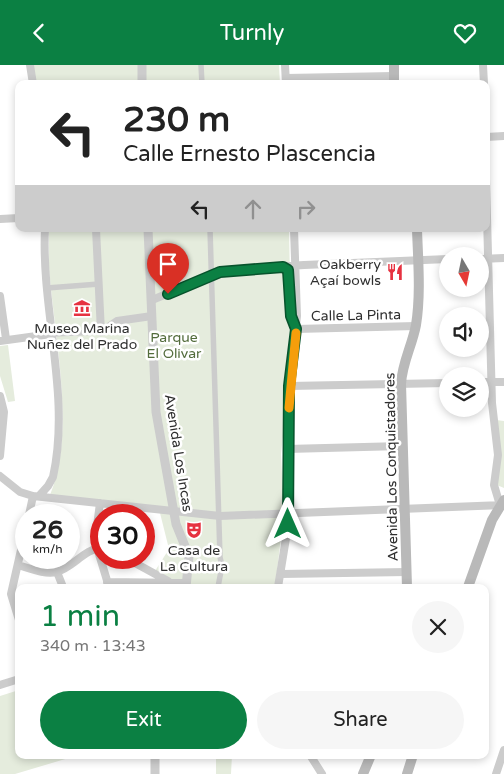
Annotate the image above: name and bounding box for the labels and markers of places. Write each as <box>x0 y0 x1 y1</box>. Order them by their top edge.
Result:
pin <box>147 243 189 294</box>
place label: Oakberry Açaí bowls <box>310 256 381 289</box>
restaurant icon: Oakberry Açaí bowls <box>385 262 405 282</box>
museum icon: Museo Marina Nuñez del Prado <box>72 298 92 318</box>
place label: Museo Marina Nuñez del Prado <box>27 320 137 353</box>
theatre icon: Casa de La Cultura <box>184 520 204 540</box>
place label: Casa de La Cultura <box>160 542 228 575</box>

